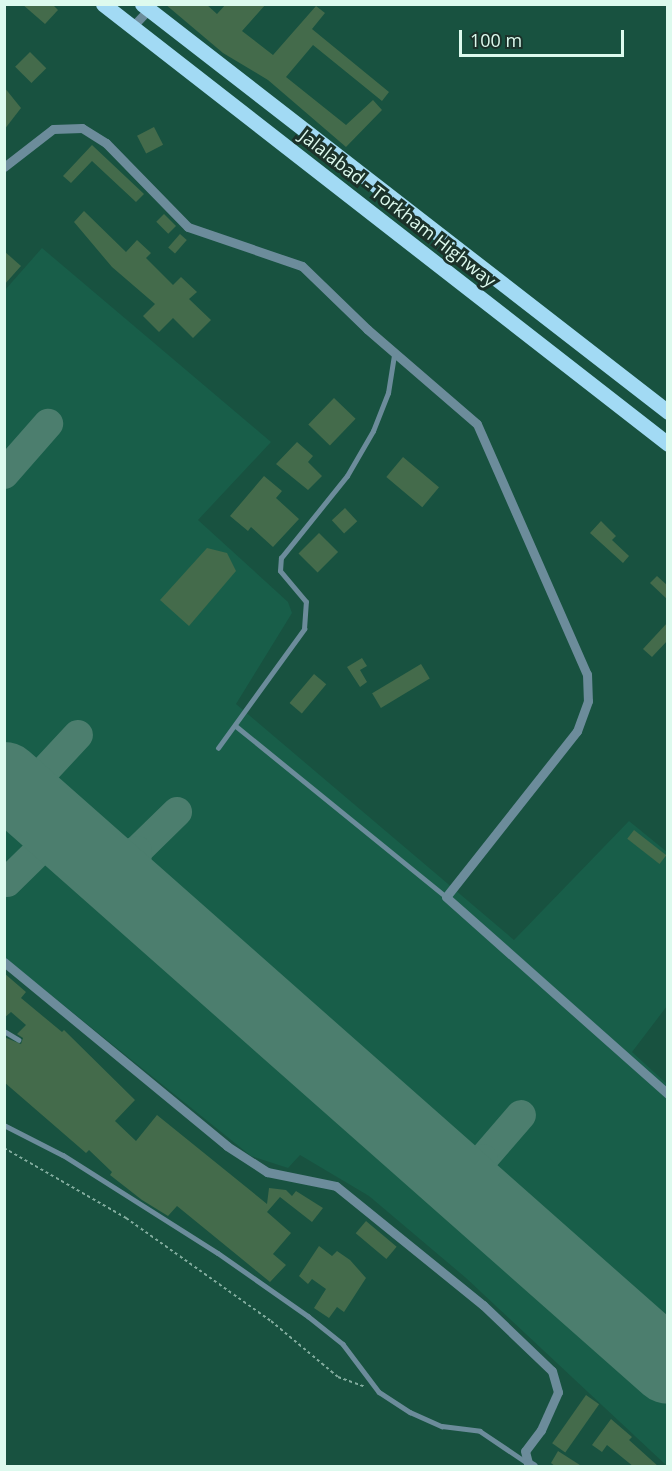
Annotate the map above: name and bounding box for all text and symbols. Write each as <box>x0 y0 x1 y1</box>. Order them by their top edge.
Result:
scale bar <box>462 18 627 56</box>
text: 100 m <box>470 28 522 52</box>
street label: Jalalabad - Torkham Highway <box>296 125 500 291</box>

